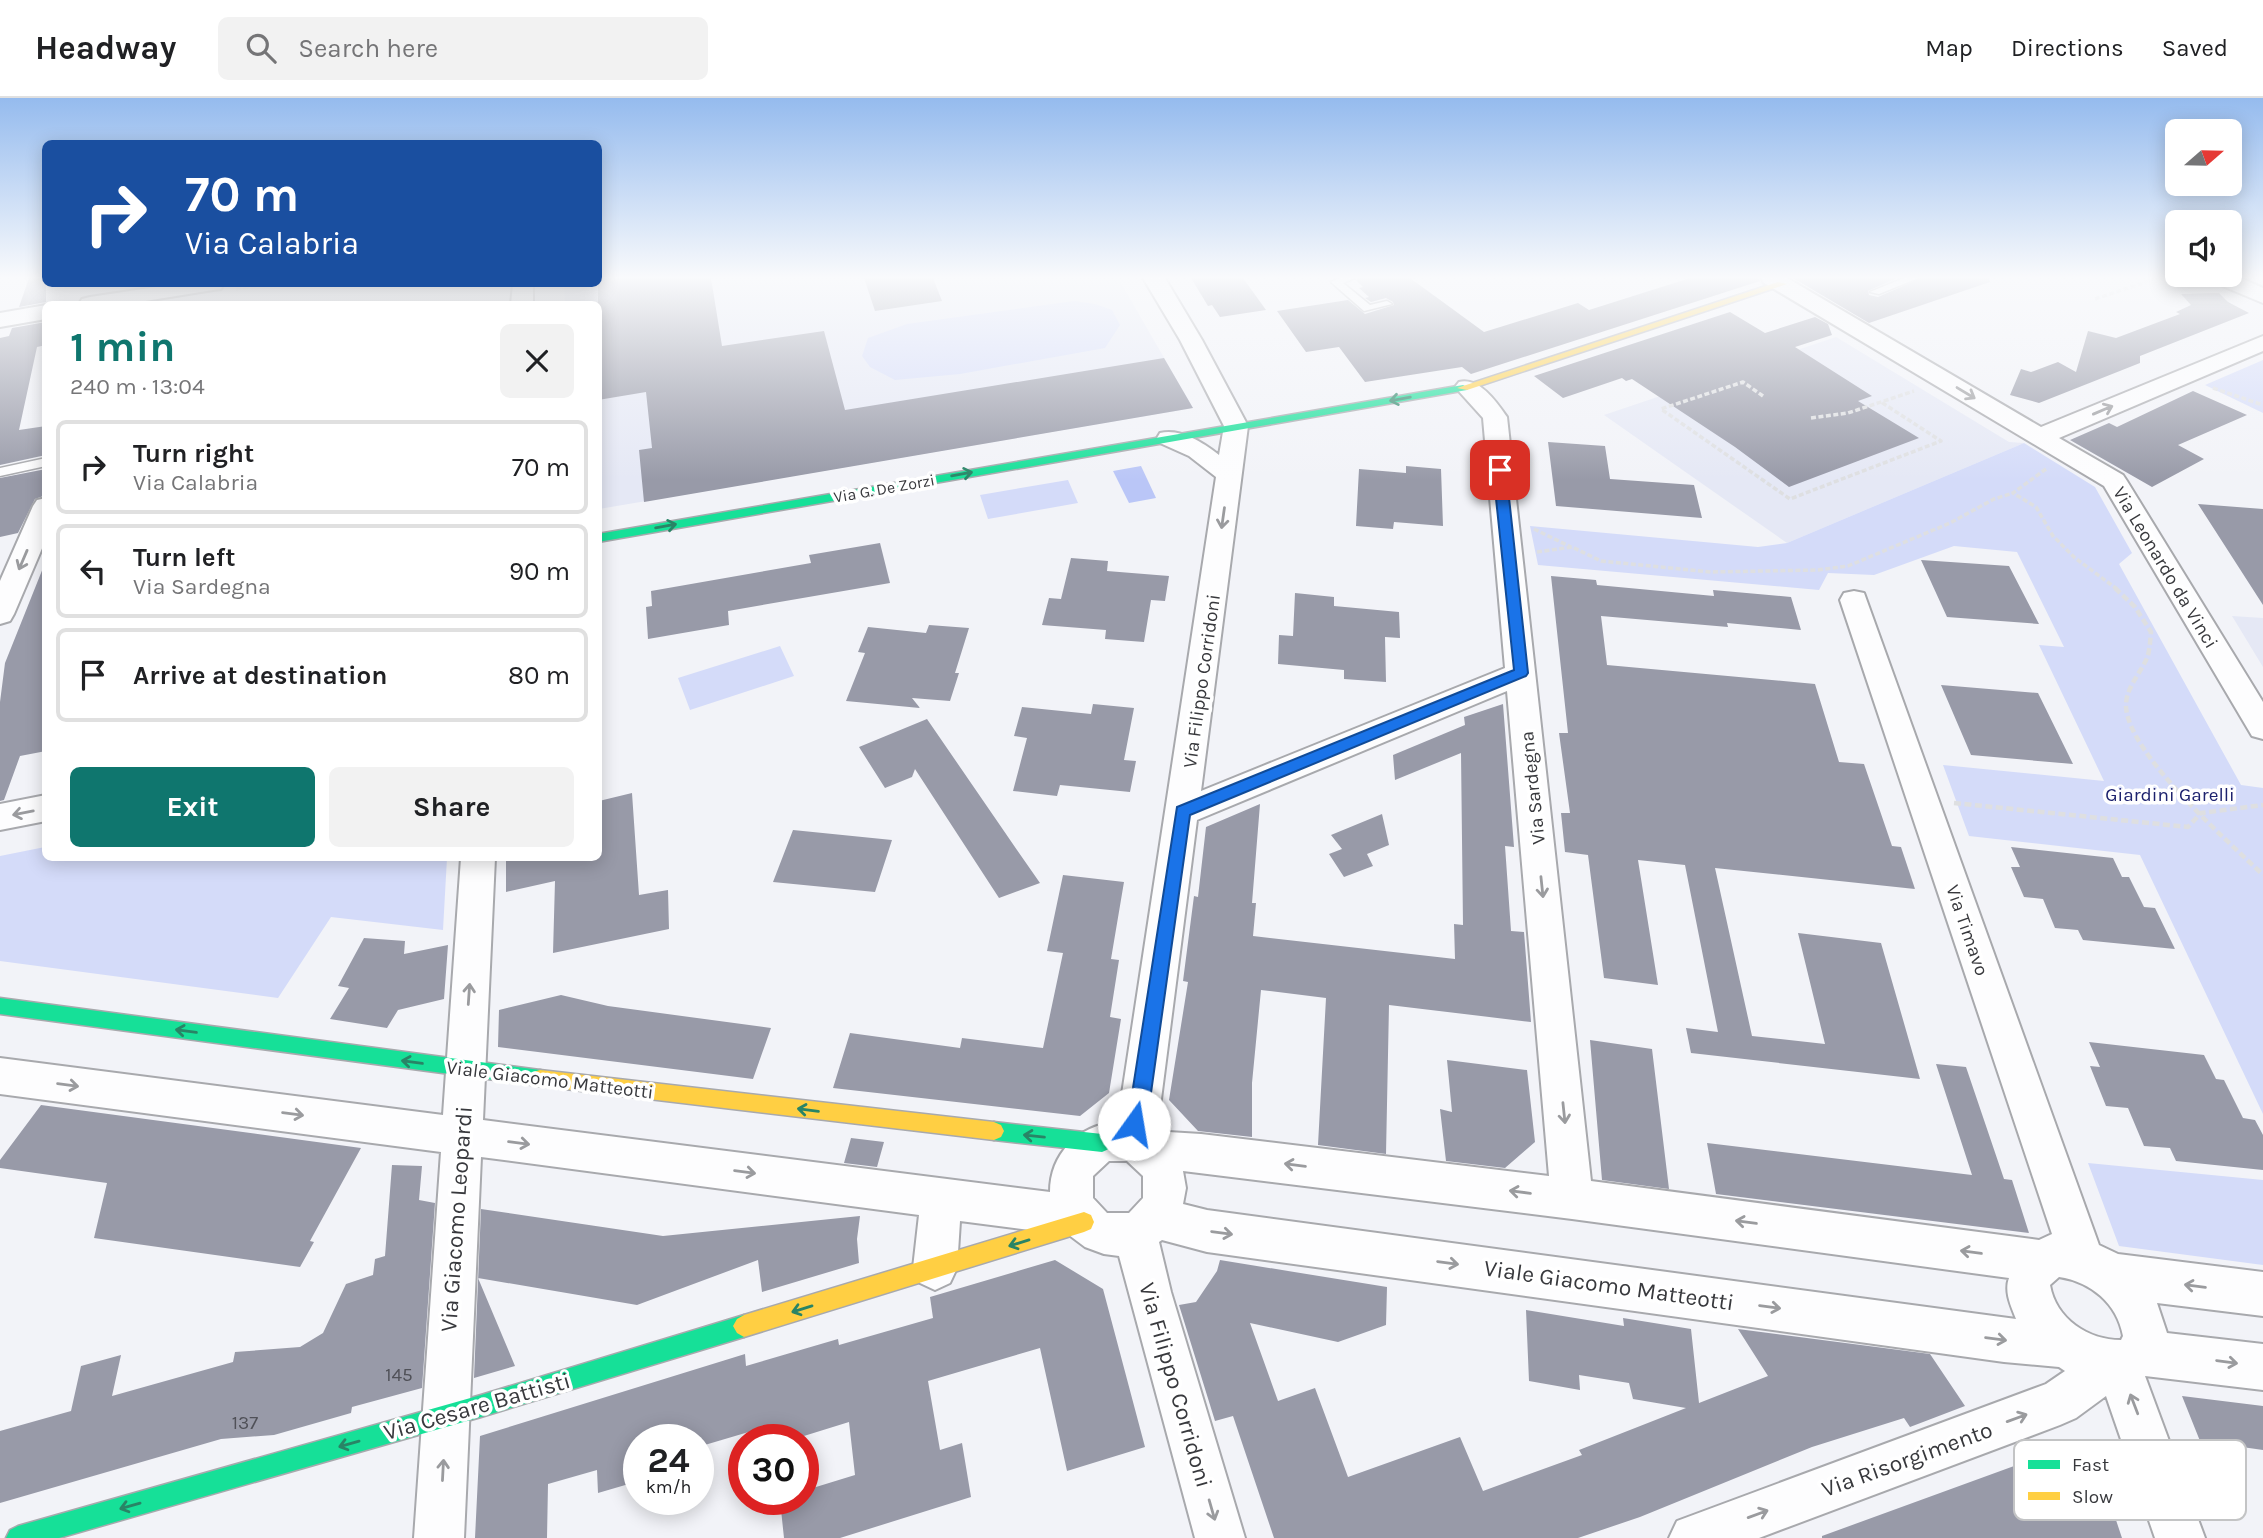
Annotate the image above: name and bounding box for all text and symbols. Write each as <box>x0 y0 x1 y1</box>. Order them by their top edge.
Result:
search box <box>218 17 708 80</box>
text: Headway <box>35 29 176 67</box>
icon: search <box>242 29 280 67</box>
text: Search here <box>298 33 438 64</box>
text: Map <box>1925 34 1973 62</box>
text: Directions <box>2011 34 2124 62</box>
text: Saved <box>2162 34 2228 62</box>
north arrow <box>2165 119 2242 196</box>
map controls <box>2165 119 2242 287</box>
text: 70 m <box>185 166 299 223</box>
icon: right <box>70 168 161 259</box>
button: sound <box>2165 210 2242 287</box>
text: Via Calabria <box>185 225 359 262</box>
text: 1 min <box>70 322 175 372</box>
button: close <box>500 324 574 398</box>
text: 240 m · 13:04 <box>70 373 205 400</box>
one-way arrow <box>1955 386 1975 400</box>
one-way arrow <box>1389 393 1412 406</box>
one-way arrow <box>2091 403 2113 416</box>
text: Turn right <box>133 438 254 469</box>
pin <box>1470 440 1530 500</box>
icon: right <box>74 448 112 486</box>
icon: arrive <box>1481 451 1519 489</box>
text: 70 m <box>512 452 570 483</box>
one-way arrow <box>950 467 973 480</box>
text: Via Calabria <box>133 469 258 496</box>
street label: Via G. De Zorzi <box>832 470 936 507</box>
street label: Via Leonardo da Vinci <box>2108 483 2222 652</box>
one-way arrow <box>1216 506 1229 529</box>
one-way arrow <box>654 519 677 532</box>
text: Turn left <box>133 542 235 573</box>
one-way arrow <box>16 549 29 570</box>
icon: left <box>74 552 112 590</box>
text: 90 m <box>509 556 570 587</box>
text: Via Sardegna <box>133 573 271 600</box>
street label: Via Filippo Corridoni <box>1179 593 1225 769</box>
icon: arrive <box>74 656 112 694</box>
text: Arrive at destination <box>133 660 387 691</box>
text: 80 m <box>508 660 570 691</box>
street label: Via Sardegna <box>1516 730 1550 846</box>
button: Exit <box>70 767 315 847</box>
button: Share <box>329 767 574 847</box>
park label: Giardini Garelli <box>2105 784 2235 806</box>
one-way arrow <box>12 806 35 820</box>
one-way arrow <box>1535 875 1548 898</box>
street label: Via Timavo <box>1941 882 1993 979</box>
one-way arrow <box>463 982 476 1005</box>
one-way arrow <box>176 1025 198 1038</box>
one-way arrow <box>401 1056 424 1069</box>
street label: Viale Giacomo Matteotti <box>445 1056 655 1104</box>
one-way arrow <box>56 1079 79 1092</box>
position arrow <box>1097 1087 1171 1161</box>
one-way arrow <box>1557 1102 1570 1124</box>
one-way arrow <box>797 1103 820 1116</box>
street label: Via Giacomo Leopardi <box>435 1105 478 1333</box>
one-way arrow <box>282 1107 304 1120</box>
one-way arrow <box>1023 1129 1046 1142</box>
one-way arrow <box>507 1136 530 1149</box>
one-way arrow <box>1284 1158 1306 1171</box>
one-way arrow <box>733 1166 755 1179</box>
one-way arrow <box>1510 1186 1532 1199</box>
one-way arrow <box>1735 1215 1758 1228</box>
one-way arrow <box>1211 1227 1233 1240</box>
one-way arrow <box>1008 1237 1030 1250</box>
one-way arrow <box>1961 1246 1983 1259</box>
street label: Viale Giacomo Matteotti <box>1482 1255 1736 1316</box>
one-way arrow <box>1436 1257 1459 1270</box>
street label: Via Filippo Corridoni <box>1133 1279 1218 1491</box>
one-way arrow <box>2184 1280 2207 1293</box>
one-way arrow <box>1759 1301 1781 1314</box>
one-way arrow <box>791 1303 813 1316</box>
one-way arrow <box>1984 1332 2007 1345</box>
one-way arrow <box>2215 1356 2237 1369</box>
house number: 145 <box>385 1364 413 1386</box>
street label: Via Cesare Battisti <box>381 1367 574 1446</box>
one-way arrow <box>2126 1394 2139 1415</box>
one-way arrow <box>2005 1411 2027 1423</box>
house number: 137 <box>232 1412 258 1434</box>
street label: Via Risorgimento <box>1818 1416 1996 1503</box>
speed limit sign: 30 <box>728 1424 819 1515</box>
one-way arrow <box>338 1438 361 1451</box>
text: 24 <box>648 1440 690 1481</box>
legend <box>2014 1440 2246 1520</box>
text: Fast <box>2072 1454 2109 1476</box>
one-way arrow <box>437 1459 450 1482</box>
text: km/h <box>646 1476 691 1498</box>
text: Slow <box>2072 1486 2113 1508</box>
one-way arrow <box>1206 1499 1219 1521</box>
one-way arrow <box>119 1501 141 1514</box>
one-way arrow <box>1746 1507 1768 1520</box>

